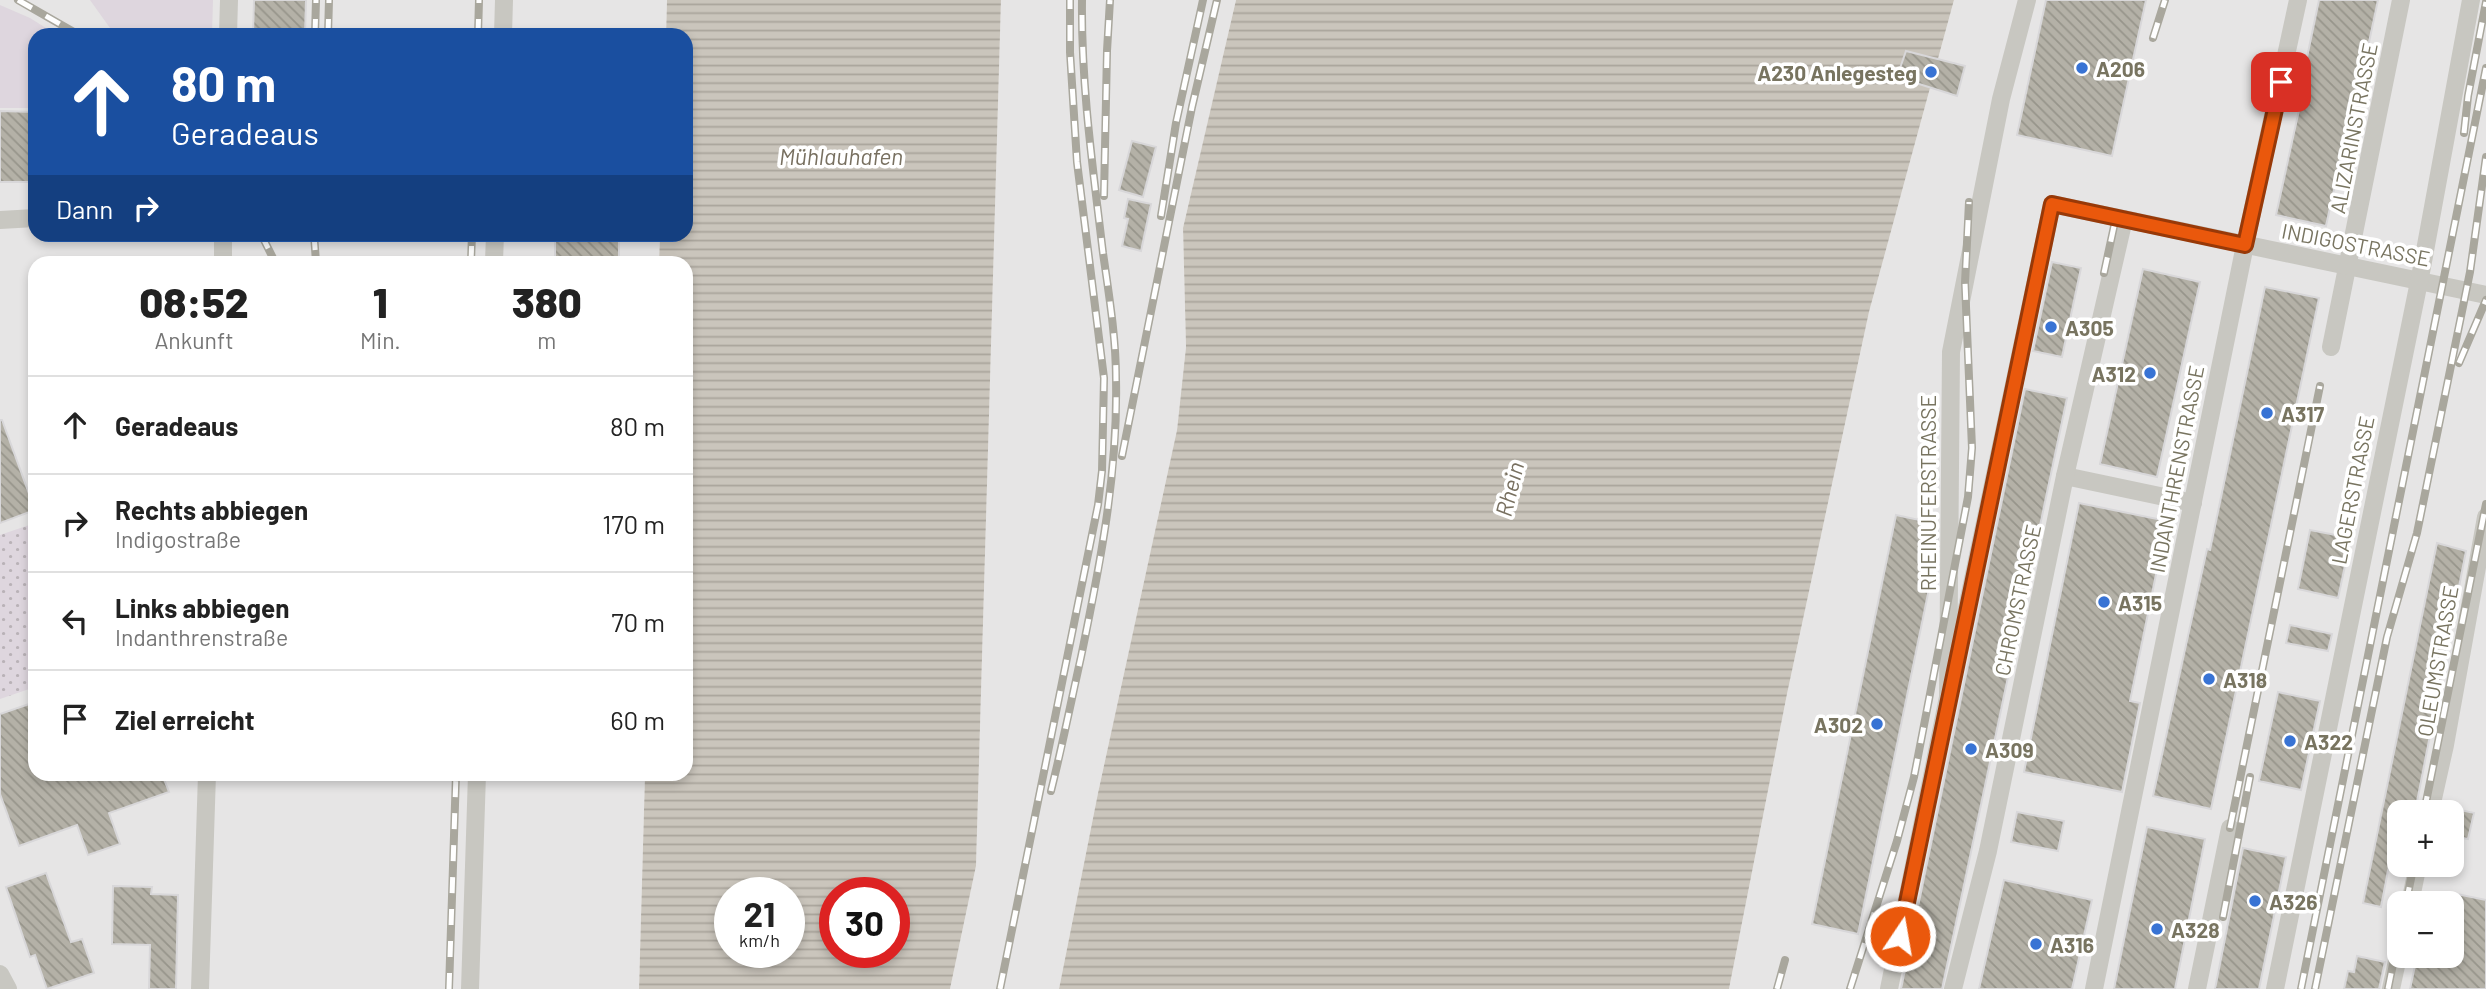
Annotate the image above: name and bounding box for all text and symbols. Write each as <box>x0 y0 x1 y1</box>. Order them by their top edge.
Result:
street label: ALIZARINSTRASSE <box>2324 40 2382 216</box>
pin <box>2251 52 2311 112</box>
text: 80 m <box>171 53 276 112</box>
icon: ahead <box>56 56 147 147</box>
place label: A206 <box>2096 56 2145 81</box>
place label: A230 Anlegesteg <box>1757 60 1917 85</box>
marker: A206 <box>2074 60 2090 76</box>
icon: arrive <box>2262 63 2300 101</box>
marker: A230 Anlegesteg <box>1923 64 1939 80</box>
text: Geradeaus <box>171 113 319 151</box>
water label: Mühlauhafen <box>779 142 903 170</box>
icon: right <box>127 189 165 227</box>
text: Dann <box>56 193 113 224</box>
street label: INDIGOSTRASSE <box>2280 217 2432 271</box>
text: 08:52 <box>139 276 249 326</box>
text: 1 <box>373 276 388 326</box>
text: 380 <box>512 276 582 326</box>
place label: A305 <box>2065 315 2114 340</box>
marker: A305 <box>2043 319 2059 335</box>
text: Ankunft <box>154 326 234 354</box>
text: Min. <box>360 326 401 354</box>
text: m <box>537 326 556 354</box>
place label: A312 <box>2091 361 2136 386</box>
street label: INDANTHRENSTRASSE <box>2144 363 2208 575</box>
marker: A312 <box>2142 365 2158 381</box>
street label: RHEINUFERSTRASSE <box>1915 395 1940 591</box>
place label: A317 <box>2281 401 2325 426</box>
marker: A317 <box>2259 405 2275 421</box>
icon: ahead <box>56 406 94 444</box>
text: Geradeaus <box>115 410 238 441</box>
text: 80 m <box>610 410 665 441</box>
street label: LAGERSTRASSE <box>2325 414 2379 566</box>
water label: Rhein <box>1489 459 1529 519</box>
text: Rechts abbiegen <box>115 494 308 525</box>
icon: right <box>56 504 94 542</box>
text: 170 m <box>602 508 665 539</box>
street label: CHROMSTRASSE <box>1989 522 2045 678</box>
text: Indigostraße <box>115 525 241 553</box>
street label: OLEUMSTRASSE <box>2411 584 2463 738</box>
place label: A315 <box>2118 590 2162 615</box>
text: Links abbiegen <box>115 592 289 623</box>
marker: A315 <box>2096 594 2112 610</box>
icon: left <box>56 602 94 640</box>
text: 70 m <box>611 606 665 637</box>
text: Indanthrenstraße <box>115 623 288 651</box>
place label: A318 <box>2223 667 2267 692</box>
marker: A318 <box>2201 671 2217 687</box>
icon: arrive <box>56 700 94 738</box>
text: Ziel erreicht <box>115 704 255 735</box>
text: 60 m <box>610 704 665 735</box>
place label: A302 <box>1814 712 1863 737</box>
marker: A302 <box>1869 716 1885 732</box>
place label: A322 <box>2304 729 2353 754</box>
marker: A322 <box>2282 733 2298 749</box>
place label: A309 <box>1985 737 2034 762</box>
marker: A309 <box>1963 741 1979 757</box>
map controls <box>2387 800 2464 968</box>
button: + <box>2387 800 2464 877</box>
speed limit sign: 30 <box>819 877 910 968</box>
place label: A326 <box>2269 889 2317 914</box>
button: − <box>2387 891 2464 968</box>
text: 21 <box>744 892 775 934</box>
marker: A326 <box>2247 893 2263 909</box>
position arrow <box>1863 899 1937 973</box>
place label: A328 <box>2171 917 2220 942</box>
marker: A328 <box>2149 921 2165 937</box>
text: km/h <box>739 929 780 951</box>
place label: A316 <box>2050 932 2094 957</box>
marker: A316 <box>2028 936 2044 952</box>

